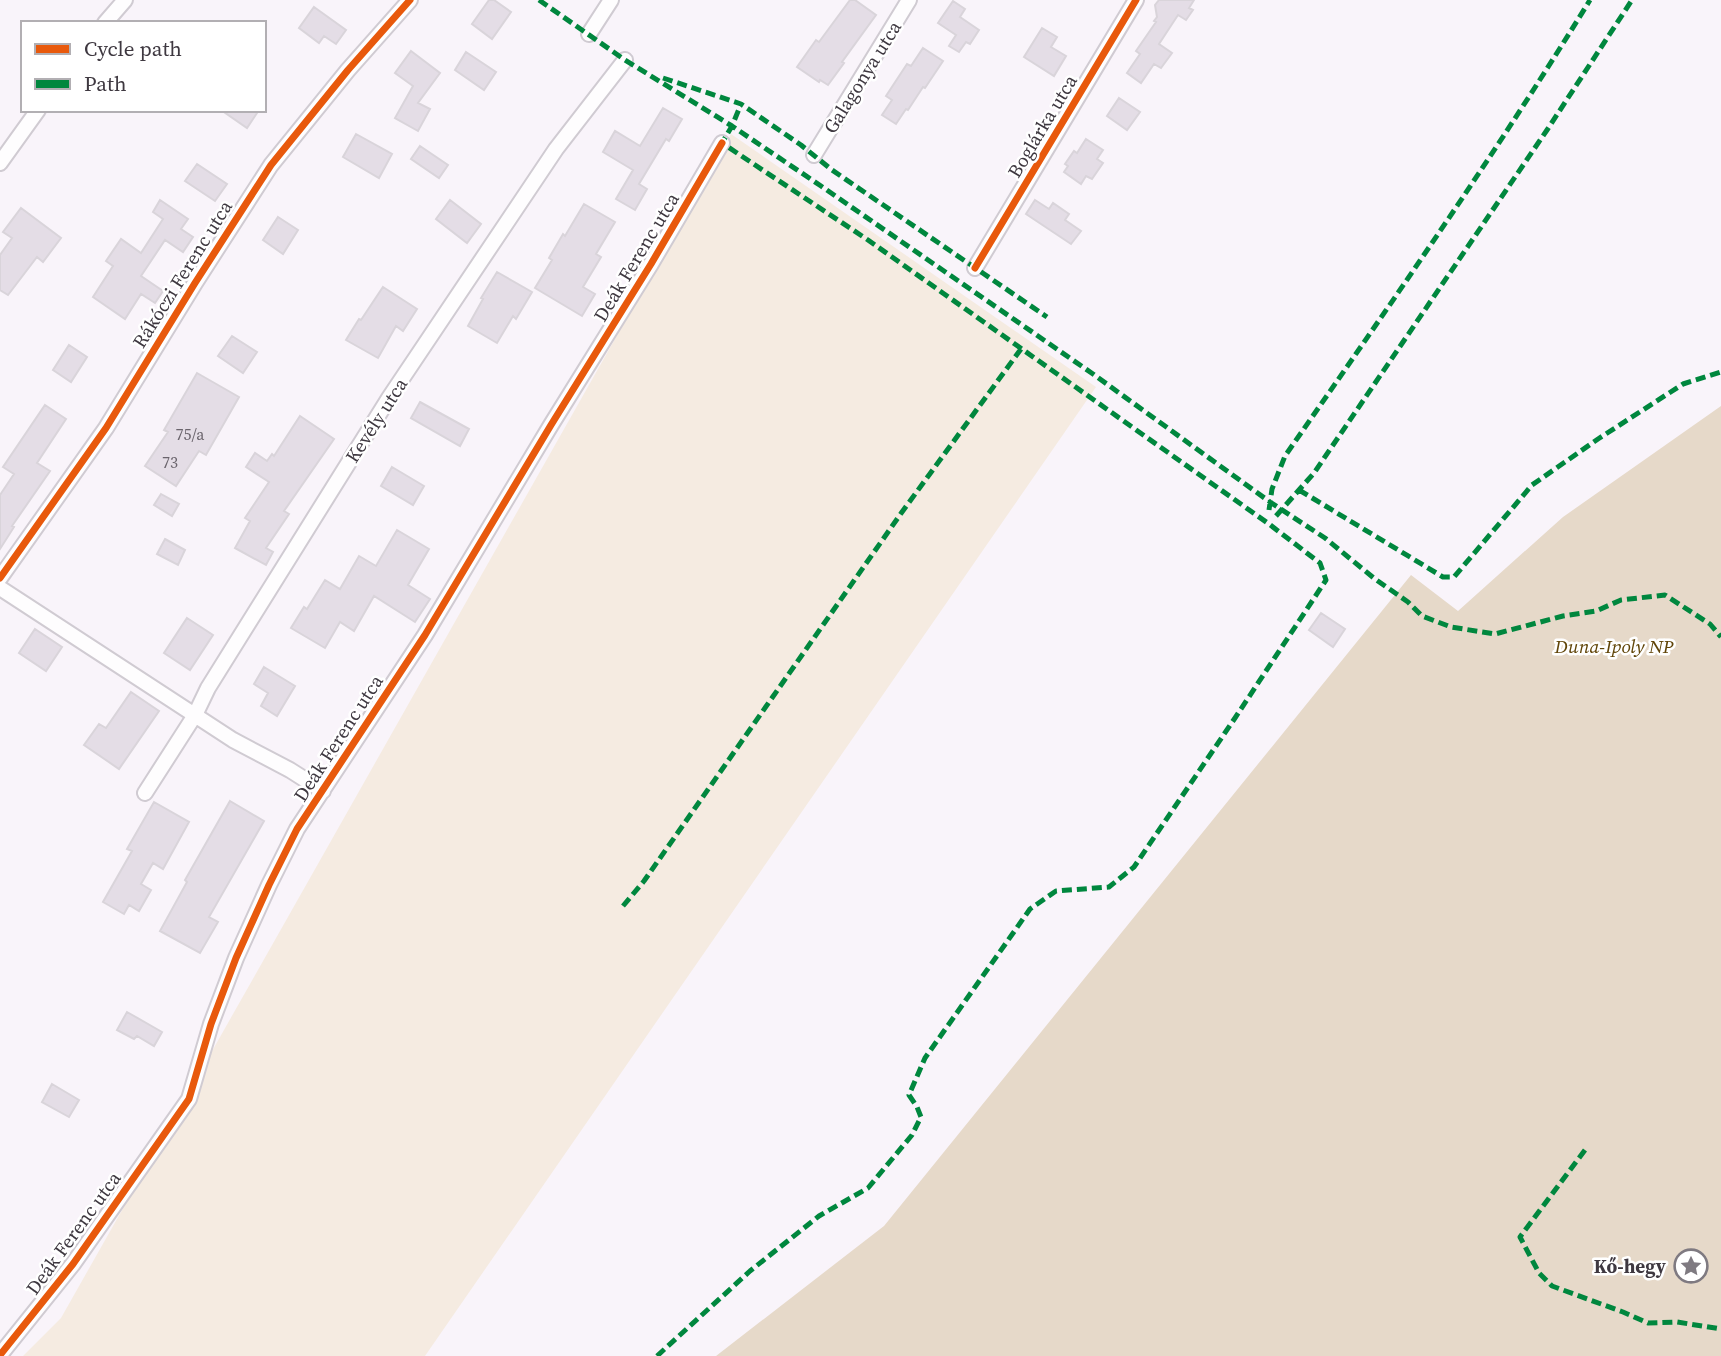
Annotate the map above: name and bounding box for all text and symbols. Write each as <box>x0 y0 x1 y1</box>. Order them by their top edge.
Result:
street label: Galagonya utca <box>817 15 907 138</box>
legend <box>21 21 266 112</box>
text: Cycle path <box>84 34 182 63</box>
text: Path <box>84 69 127 98</box>
street label: Boglárka utca <box>1001 69 1083 182</box>
street label: Deák Ferenc utca <box>587 187 685 326</box>
street label: Rákóczi Ferenc utca <box>126 195 238 353</box>
street label: Kevély utca <box>339 372 413 467</box>
house number: 75/a <box>176 423 205 445</box>
house number: 73 <box>162 451 178 473</box>
park label: Duna-Ipoly NP <box>1554 633 1674 659</box>
street label: Deák Ferenc utca <box>287 669 389 806</box>
street label: Deák Ferenc utca <box>19 1166 127 1300</box>
place icon: Kő-hegy <box>1672 1247 1710 1285</box>
place label: Kő-hegy <box>1594 1253 1667 1279</box>

